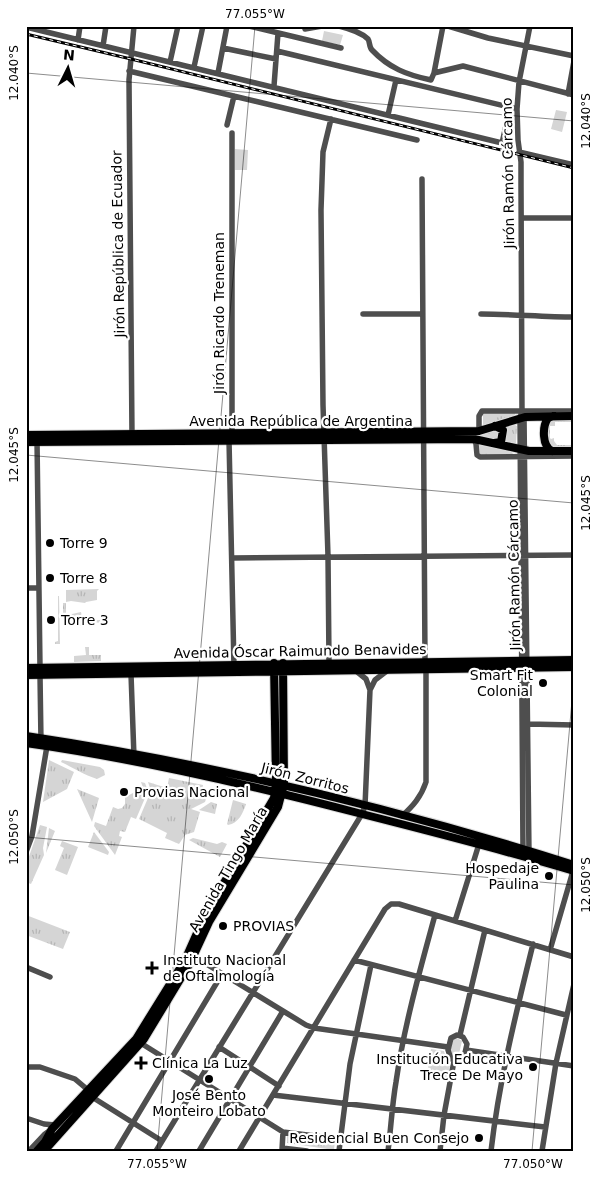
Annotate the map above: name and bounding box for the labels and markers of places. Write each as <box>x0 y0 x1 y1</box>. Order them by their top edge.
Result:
place label: Torre 9 <box>59 535 108 551</box>
marker: Torre 9 <box>44 537 56 549</box>
place label: Torre 8 <box>59 570 108 586</box>
marker: Torre 8 <box>44 572 56 584</box>
place label: Torre 3 <box>60 612 109 628</box>
marker: Torre 3 <box>45 614 57 626</box>
place label: Smart Fit Colonial <box>470 667 534 699</box>
marker: Smart Fit Colonial <box>537 677 549 689</box>
place label: Provias Nacional <box>134 784 249 800</box>
marker: Provias Nacional <box>118 786 130 798</box>
place label: Hospedaje Paulina <box>465 860 539 892</box>
marker: Hospedaje Paulina <box>543 870 555 882</box>
place label: PROVIAS <box>233 918 294 934</box>
marker: PROVIAS <box>217 920 229 932</box>
place label: Instituto Nacional de Oftalmología <box>163 952 286 984</box>
marker: Instituto Nacional de Oftalmología <box>145 961 159 975</box>
place label: Institución Educativa Trece De Mayo <box>376 1051 523 1083</box>
place label: Clínica La Luz <box>152 1055 248 1071</box>
marker: Clínica La Luz <box>134 1056 148 1070</box>
marker: Institución Educativa Trece De Mayo <box>527 1061 539 1073</box>
marker: José Bento Monteiro Lobato <box>203 1073 215 1085</box>
place label: José Bento Monteiro Lobato <box>152 1087 266 1119</box>
place label: Residencial Buen Consejo <box>289 1130 469 1146</box>
marker: Residencial Buen Consejo <box>473 1132 485 1144</box>

